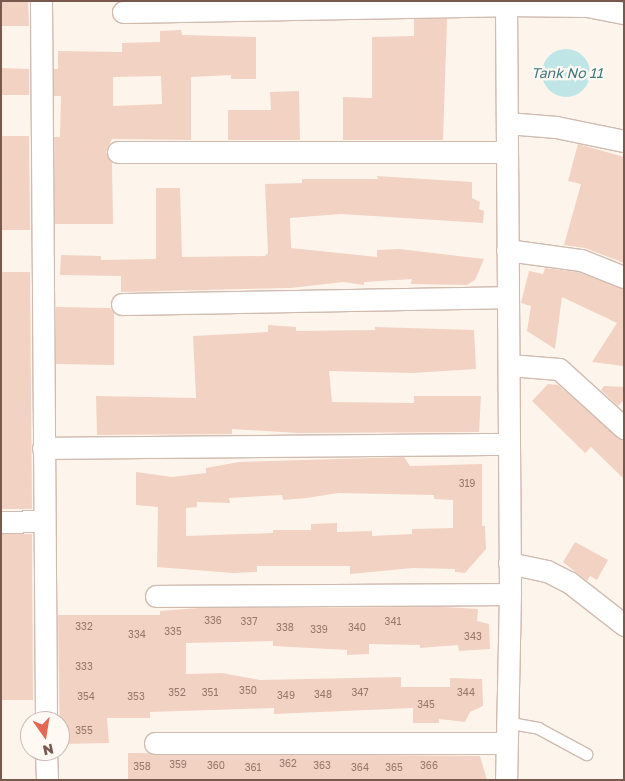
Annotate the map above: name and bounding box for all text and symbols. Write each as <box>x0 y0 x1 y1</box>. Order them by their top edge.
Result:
water label: Tank No 11 <box>531 65 603 81</box>
house number: 319 <box>459 478 475 490</box>
house number: 336 <box>204 615 222 627</box>
house number: 337 <box>241 616 257 628</box>
house number: 341 <box>385 616 401 628</box>
house number: 332 <box>75 621 93 633</box>
house number: 338 <box>276 622 294 634</box>
house number: 340 <box>348 622 366 634</box>
house number: 339 <box>310 624 328 636</box>
house number: 335 <box>164 626 182 638</box>
house number: 334 <box>128 629 146 641</box>
house number: 343 <box>464 631 482 643</box>
house number: 333 <box>75 661 93 673</box>
house number: 350 <box>239 685 257 697</box>
house number: 352 <box>168 687 186 699</box>
house number: 351 <box>202 687 218 699</box>
house number: 347 <box>351 687 369 699</box>
house number: 344 <box>457 687 475 699</box>
house number: 348 <box>314 689 332 701</box>
house number: 349 <box>277 690 295 702</box>
house number: 354 <box>77 691 95 703</box>
house number: 353 <box>127 691 145 703</box>
house number: 345 <box>417 699 435 711</box>
north arrow <box>20 711 70 761</box>
house number: 355 <box>75 725 93 737</box>
text: N <box>41 741 55 760</box>
house number: 362 <box>279 758 297 770</box>
house number: 359 <box>169 759 187 771</box>
house number: 360 <box>207 760 225 772</box>
house number: 363 <box>313 760 331 772</box>
house number: 366 <box>420 760 438 772</box>
house number: 358 <box>133 761 151 773</box>
house number: 361 <box>245 762 261 774</box>
house number: 364 <box>351 762 369 774</box>
house number: 365 <box>385 762 403 774</box>

